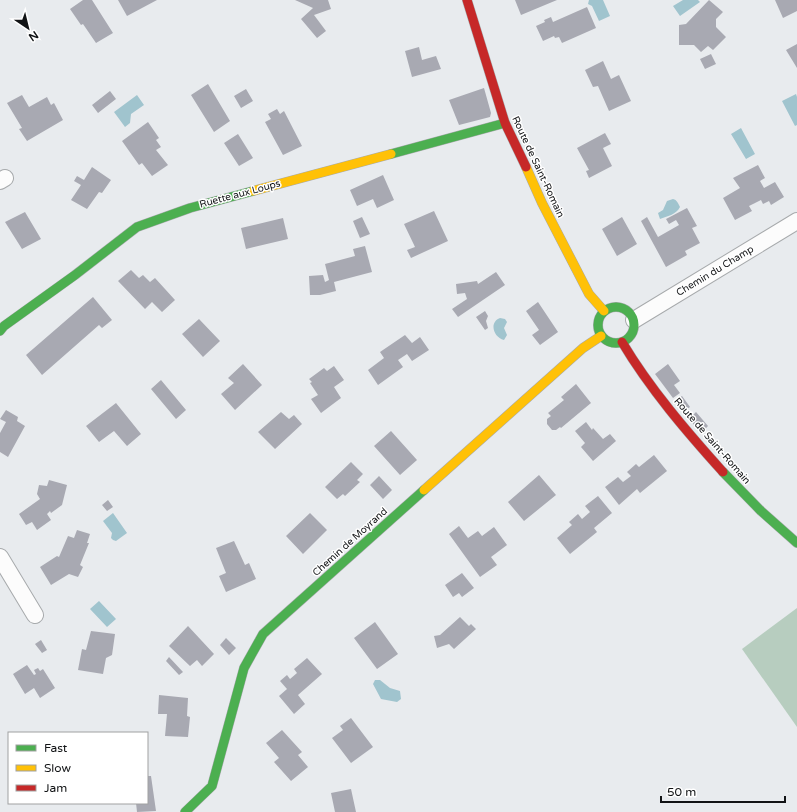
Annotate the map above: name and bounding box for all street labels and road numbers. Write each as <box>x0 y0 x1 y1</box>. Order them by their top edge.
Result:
street label: Route de Saint-Romain <box>509 114 567 220</box>
street label: Ruette aux Loups <box>198 177 282 211</box>
street label: Chemin du Champ <box>674 243 756 299</box>
street label: Route de Saint-Romain <box>671 395 753 487</box>
street label: Chemin de Moyrand <box>310 505 390 579</box>

